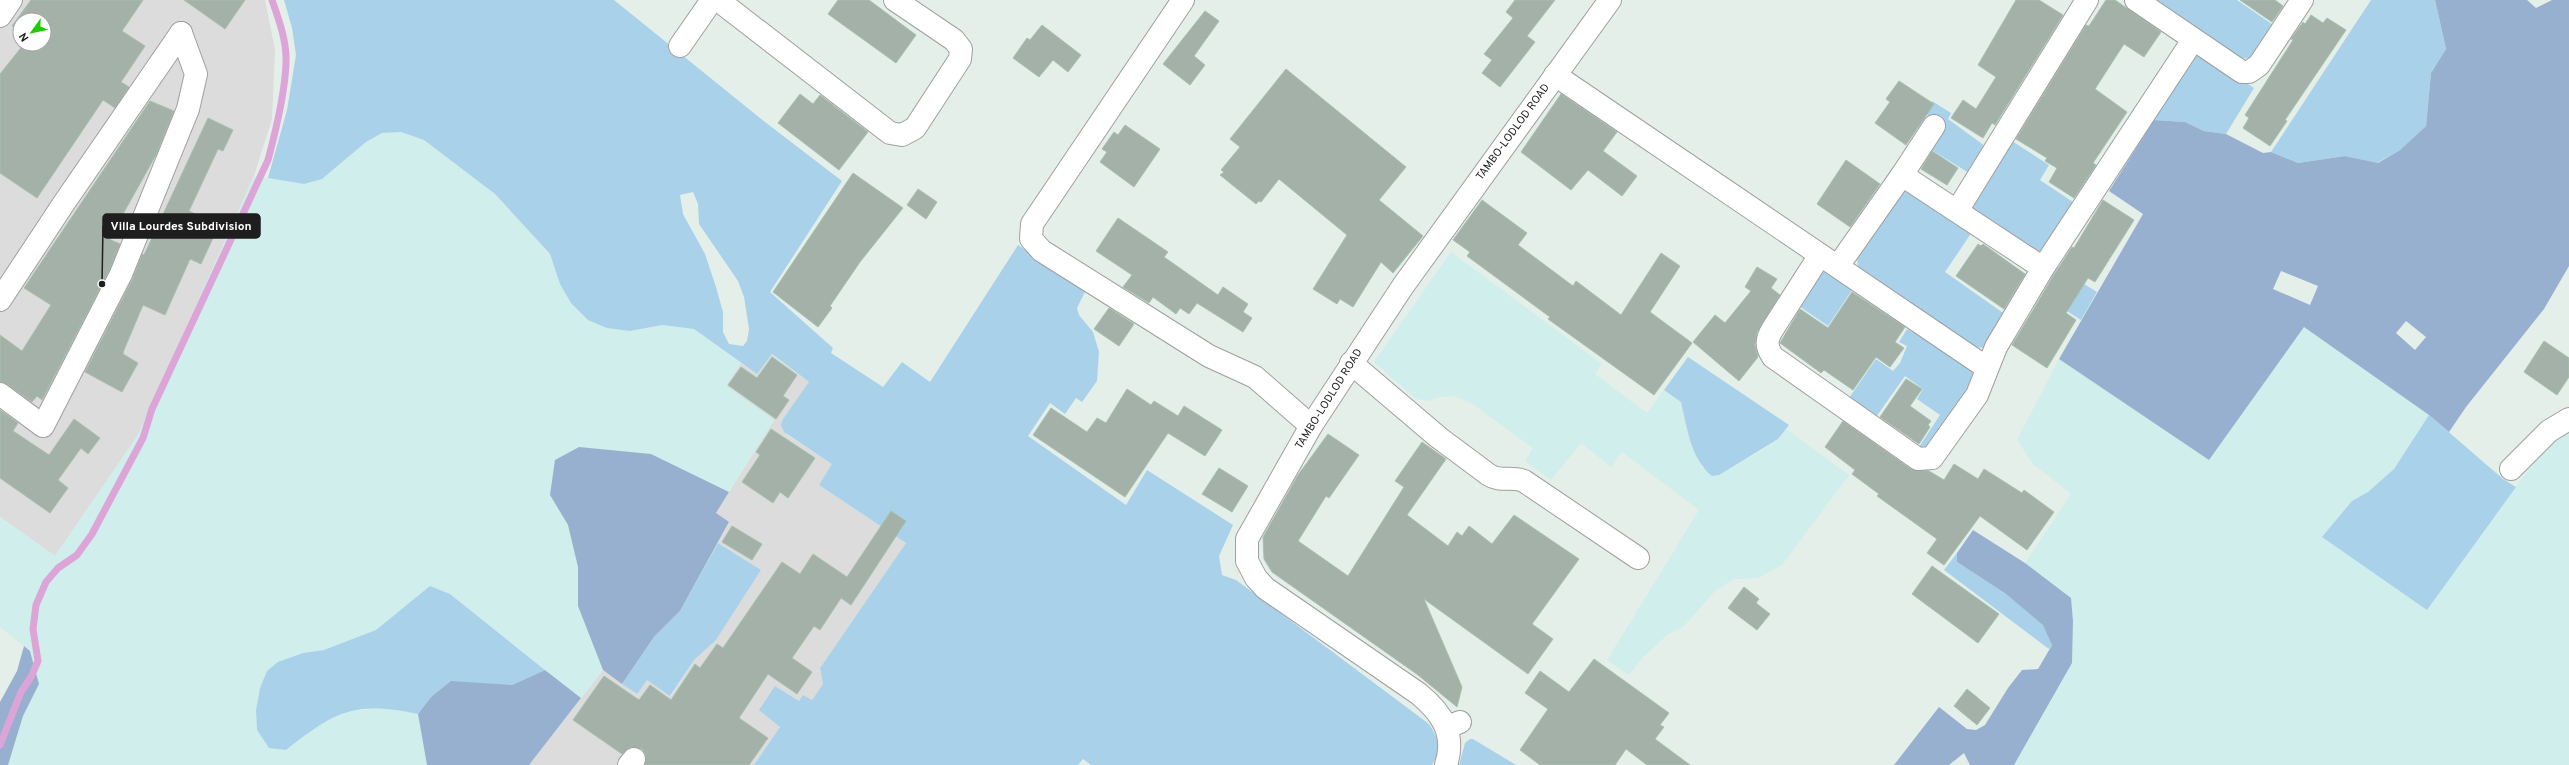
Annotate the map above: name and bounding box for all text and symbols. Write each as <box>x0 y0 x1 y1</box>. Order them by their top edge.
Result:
north arrow <box>12 12 52 52</box>
text: N <box>16 30 32 44</box>
street label: TAMBO-LODLOD ROAD <box>1473 81 1553 183</box>
callout: Villa Lourdes Subdivision <box>103 214 260 238</box>
text: Villa Lourdes Subdivision <box>110 219 252 235</box>
street label: TAMBO-LODLOD ROAD <box>1292 346 1366 452</box>

